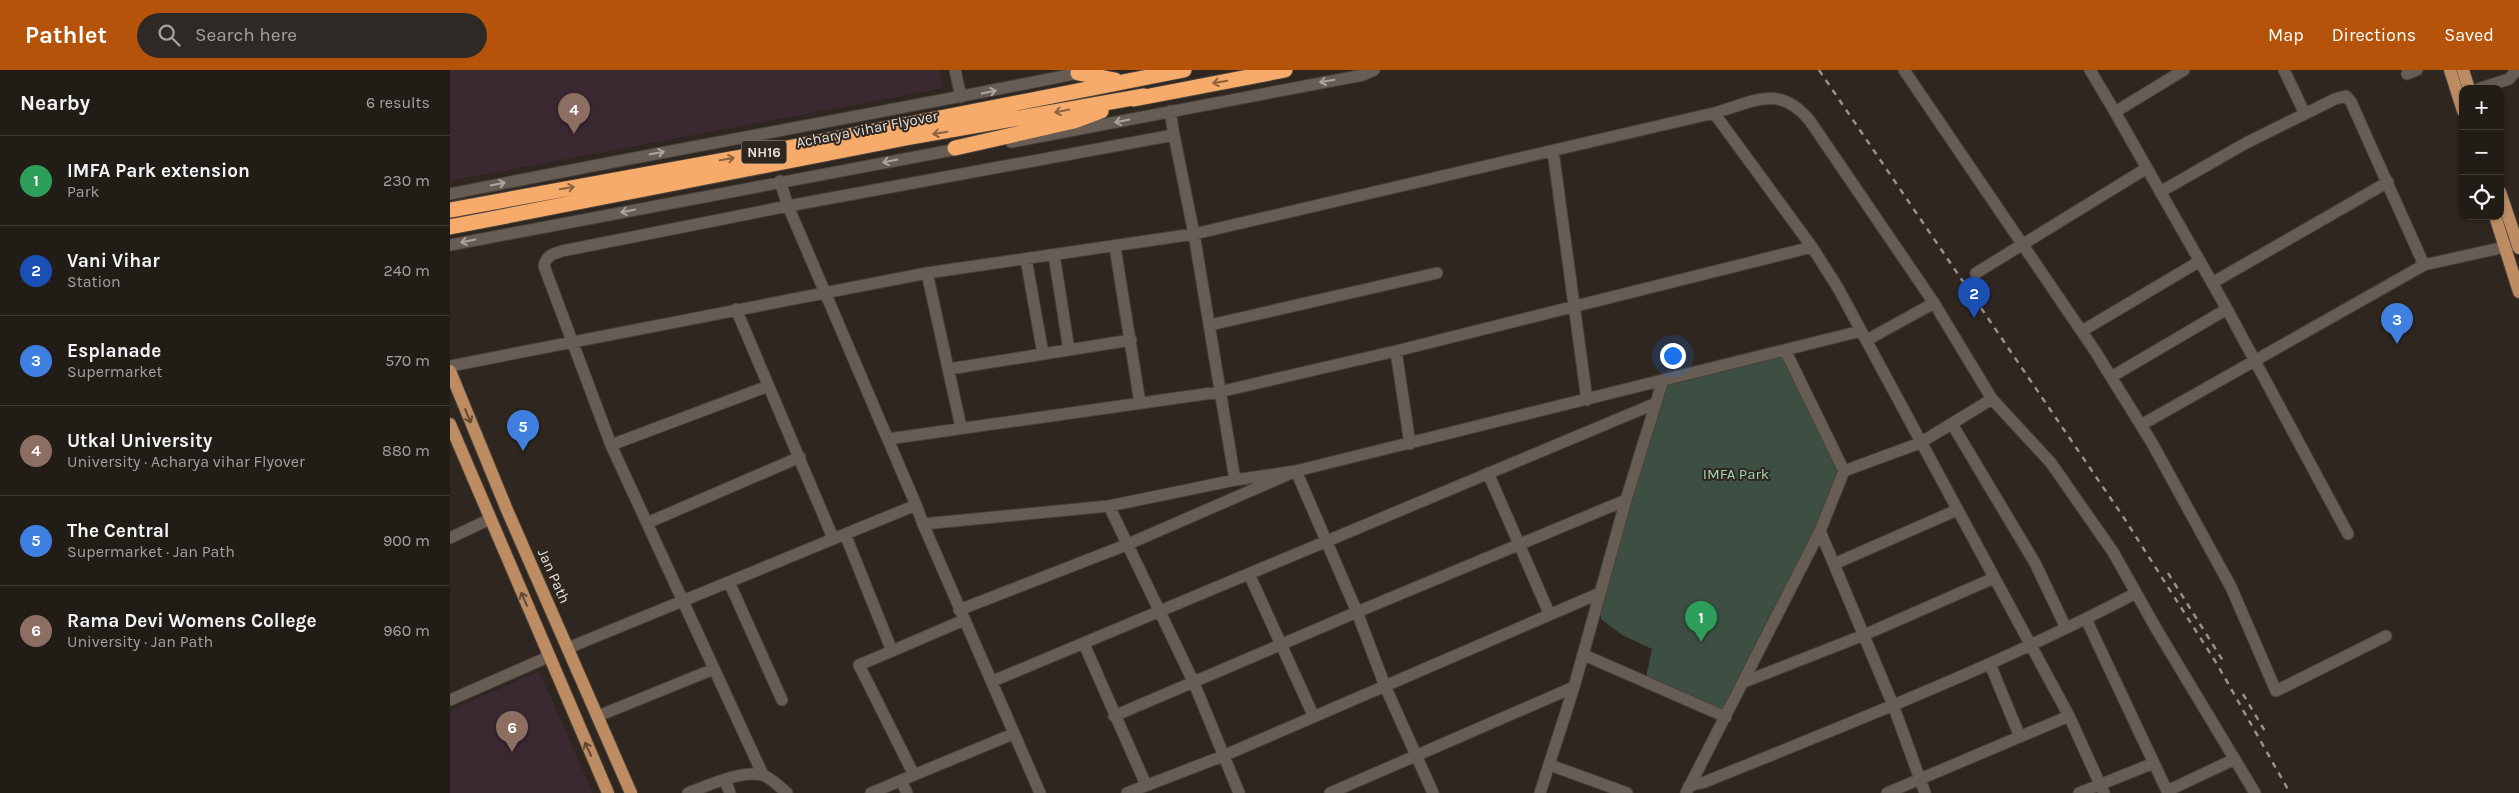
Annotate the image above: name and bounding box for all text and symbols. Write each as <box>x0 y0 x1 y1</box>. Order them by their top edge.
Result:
search box <box>137 13 487 58</box>
text: Pathlet <box>25 21 107 49</box>
icon: search <box>155 21 183 49</box>
text: Search here <box>195 24 297 46</box>
text: Map <box>2268 24 2304 46</box>
text: Directions <box>2332 24 2416 46</box>
text: Saved <box>2444 24 2494 46</box>
one-way arrow <box>1212 77 1228 87</box>
one-way arrow <box>1320 77 1336 87</box>
map controls <box>2459 85 2504 220</box>
button: + <box>2459 85 2504 130</box>
one-way arrow <box>981 86 997 96</box>
text: Nearby <box>20 91 90 115</box>
text: 6 results <box>366 93 430 112</box>
pin: 4 <box>558 93 590 134</box>
street label: Acharya vihar Flyover <box>795 106 940 152</box>
one-way arrow <box>1054 107 1070 117</box>
one-way arrow <box>1114 117 1130 126</box>
one-way arrow <box>932 128 948 138</box>
button: − <box>2459 130 2504 175</box>
road number: NH16 <box>742 140 786 164</box>
one-way arrow <box>649 147 665 157</box>
one-way arrow <box>718 154 734 164</box>
one-way arrow <box>883 156 899 166</box>
text: IMFA Park extension <box>67 160 250 182</box>
text: 1 <box>33 171 39 190</box>
text: 230 m <box>383 171 430 190</box>
button: locate <box>2459 175 2504 220</box>
one-way arrow <box>489 179 505 188</box>
text: Park <box>67 182 99 201</box>
one-way arrow <box>558 183 574 193</box>
one-way arrow <box>620 206 636 216</box>
one-way arrow <box>460 237 476 247</box>
text: Vani Vihar <box>67 250 160 272</box>
text: 2 <box>31 261 41 280</box>
text: 240 m <box>384 261 430 280</box>
text: Station <box>67 272 121 291</box>
pin: 2 <box>1958 277 1990 318</box>
pin: 3 <box>2381 303 2413 344</box>
text: Esplanade <box>67 340 161 362</box>
your location <box>1660 343 1686 369</box>
text: 3 <box>31 351 41 370</box>
text: 570 m <box>385 351 430 370</box>
text: Supermarket <box>67 362 163 381</box>
one-way arrow <box>465 409 474 424</box>
pin: 5 <box>507 410 539 451</box>
text: Utkal University <box>67 430 212 452</box>
text: 4 <box>31 441 41 460</box>
text: 880 m <box>382 441 430 460</box>
text: University · Acharya vihar Flyover <box>67 452 305 471</box>
park label: IMFA Park <box>1703 465 1769 483</box>
text: The Central <box>67 520 170 542</box>
text: 5 <box>31 531 41 550</box>
text: 900 m <box>383 531 430 550</box>
text: Supermarket · Jan Path <box>67 542 235 561</box>
street label: Jan Path <box>534 546 574 606</box>
one-way arrow <box>518 592 528 607</box>
pin: 1 <box>1685 601 1717 642</box>
text: Rama Devi Womens College <box>67 610 317 632</box>
text: 6 <box>31 621 41 640</box>
text: 960 m <box>383 621 430 640</box>
text: University · Jan Path <box>67 632 213 651</box>
pin: 6 <box>496 711 528 752</box>
one-way arrow <box>582 742 592 757</box>

